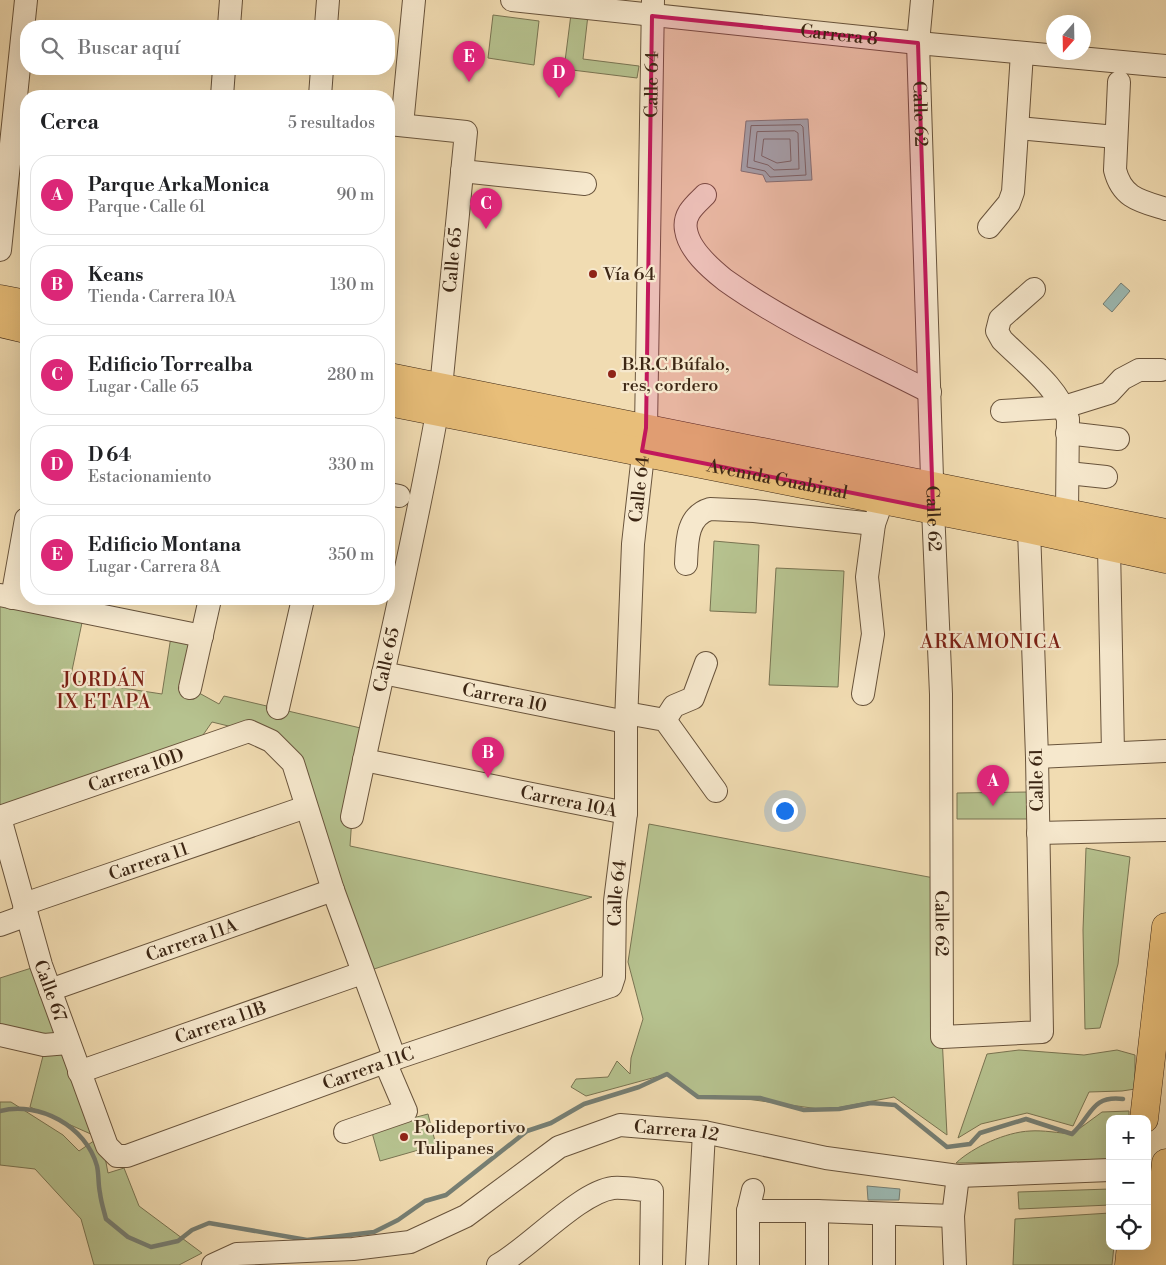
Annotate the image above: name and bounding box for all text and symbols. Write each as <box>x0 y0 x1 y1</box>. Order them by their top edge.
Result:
north arrow <box>1046 15 1091 60</box>
street label: Carrera 8 <box>799 19 879 50</box>
search box <box>20 20 395 75</box>
icon: search <box>38 34 66 62</box>
text: Buscar aquí <box>78 36 180 60</box>
pin: E <box>453 41 485 82</box>
street label: Calle 64 <box>640 51 664 118</box>
pin: D <box>543 57 575 98</box>
street label: Calle 62 <box>908 80 933 147</box>
text: Cerca <box>40 110 99 136</box>
text: 5 resultados <box>288 113 375 133</box>
text: Parque ArkaMonica <box>88 173 269 197</box>
text: A <box>51 185 63 205</box>
text: 90 m <box>336 185 374 205</box>
pin: C <box>470 188 502 229</box>
text: Parque · Calle 61 <box>88 197 205 217</box>
street label: Calle 65 <box>439 226 467 294</box>
text: Keans <box>88 263 143 287</box>
place label: Vía 64 <box>602 263 656 286</box>
marker: Vía 64 <box>587 268 599 280</box>
text: B <box>51 275 63 295</box>
text: 130 m <box>330 275 374 295</box>
text: Tienda · Carrera 10A <box>88 287 236 307</box>
text: Edificio Torrealba <box>88 353 253 377</box>
place label: B.R.C Búfalo, res, cordero <box>621 353 730 397</box>
text: C <box>51 365 63 385</box>
text: 280 m <box>327 365 374 385</box>
marker: B.R.C Búfalo, res, cordero <box>606 368 618 380</box>
text: Lugar · Calle 65 <box>88 377 199 397</box>
text: D 64 <box>88 443 131 467</box>
street label: Calle 64 <box>624 454 654 524</box>
street label: Avenida Guabinal <box>704 454 850 504</box>
text: D <box>51 455 63 475</box>
text: 330 m <box>328 455 374 475</box>
text: Estacionamiento <box>88 467 212 487</box>
street label: Calle 62 <box>921 485 946 552</box>
text: Edificio Montana <box>88 533 241 557</box>
text: E <box>51 545 63 565</box>
text: 350 m <box>328 545 374 565</box>
text: Lugar · Carrera 8A <box>88 557 220 577</box>
street label: Calle 65 <box>368 625 404 694</box>
district label: ARKAMONICA <box>919 630 1062 654</box>
district label: JORDÁN IX ETAPA <box>56 667 152 714</box>
street label: Carrera 10 <box>460 678 549 717</box>
pin: B <box>472 737 504 778</box>
street label: Carrera 10D <box>85 743 187 797</box>
street label: Calle 61 <box>1025 748 1049 812</box>
pin: A <box>977 765 1009 806</box>
street label: Carrera 10A <box>518 780 620 823</box>
your location <box>772 798 798 824</box>
street label: Carrera 11 <box>106 837 192 886</box>
street label: Calle 64 <box>603 858 632 927</box>
street label: Calle 62 <box>930 890 953 957</box>
street label: Carrera 11A <box>143 913 241 967</box>
street label: Calle 67 <box>29 957 72 1025</box>
street label: Carrera 11B <box>172 996 270 1049</box>
street label: Carrera 11C <box>319 1042 417 1095</box>
street label: Carrera 12 <box>633 1115 721 1146</box>
map controls <box>1106 1115 1151 1250</box>
button: + <box>1106 1115 1151 1160</box>
place label: Polideportivo Tulipanes <box>414 1116 526 1160</box>
marker: Polideportivo Tulipanes <box>398 1131 410 1143</box>
button: − <box>1106 1160 1151 1205</box>
button: locate <box>1106 1205 1151 1250</box>

